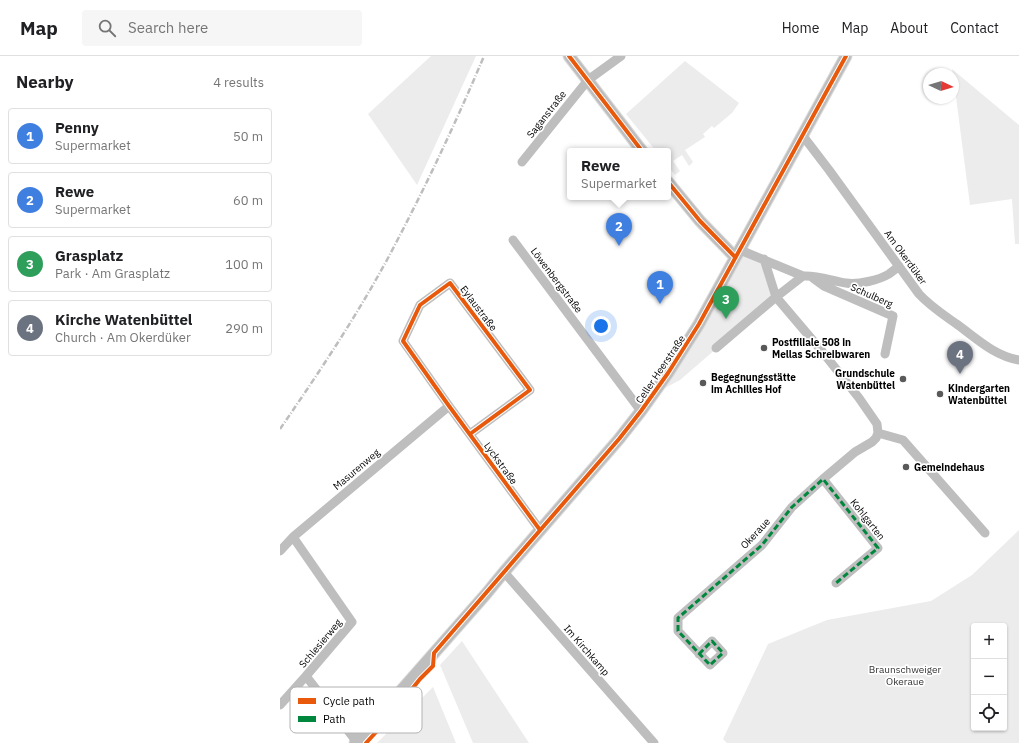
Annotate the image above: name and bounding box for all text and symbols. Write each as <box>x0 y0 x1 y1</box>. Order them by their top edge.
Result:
search box <box>82 10 362 46</box>
text: Map <box>20 16 58 40</box>
icon: search <box>96 17 118 39</box>
text: Search here <box>128 18 208 37</box>
text: Home <box>782 19 819 37</box>
text: Map <box>841 19 868 37</box>
text: About <box>890 19 928 37</box>
text: Contact <box>950 19 999 37</box>
north arrow <box>923 68 959 104</box>
text: Nearby <box>16 71 74 93</box>
text: 4 results <box>213 74 264 91</box>
street label: Saganstraße <box>524 88 569 141</box>
text: Penny <box>55 118 99 137</box>
text: 1 <box>26 128 34 145</box>
text: 50 m <box>233 128 263 145</box>
text: Supermarket <box>55 137 131 154</box>
popup <box>567 148 671 200</box>
text: Rewe <box>581 156 620 175</box>
text: Supermarket <box>581 175 657 192</box>
text: Rewe <box>55 182 94 201</box>
text: 2 <box>26 192 34 209</box>
text: 60 m <box>233 192 263 209</box>
text: Supermarket <box>55 201 131 218</box>
pin: 2 <box>606 213 632 246</box>
street label: Am Okerdüker <box>881 227 930 287</box>
street label: Löwenbergstraße <box>528 245 586 316</box>
text: Grasplatz <box>55 246 123 265</box>
text: 3 <box>26 256 34 273</box>
text: 100 m <box>225 256 263 273</box>
text: Park · Am Grasplatz <box>55 265 170 282</box>
pin: 1 <box>647 271 673 304</box>
street label: Schulberg <box>849 280 896 311</box>
street label: Eylaustraße <box>457 283 500 334</box>
pin: 3 <box>713 286 739 319</box>
text: Kirche Watenbüttel <box>55 310 192 329</box>
your location <box>591 316 611 336</box>
text: 4 <box>26 320 34 337</box>
text: 290 m <box>225 320 263 337</box>
text: Church · Am Okerdüker <box>55 329 191 346</box>
street label: Celler Heerstraße <box>633 332 688 406</box>
place label: Postfiliale 508 in Mellas Schreibwaren <box>772 336 870 361</box>
pin: 4 <box>947 341 973 374</box>
marker: Postfiliale 508 in Mellas Schreibwaren <box>759 343 769 353</box>
place label: Grundschule Watenbüttel <box>835 367 895 392</box>
place label: Begegnungsstätte im Achilles Hof <box>711 371 796 396</box>
marker: Grundschule Watenbüttel <box>898 374 908 384</box>
marker: Begegnungsstätte im Achilles Hof <box>698 378 708 388</box>
place label: Kindergarten Watenbüttel <box>948 382 1010 407</box>
marker: Kindergarten Watenbüttel <box>935 389 945 399</box>
street label: Lyckstraße <box>481 440 521 487</box>
street label: Masurenweg <box>330 446 383 493</box>
place label: Gemeindehaus <box>914 461 985 474</box>
marker: Gemeindehaus <box>901 462 911 472</box>
street label: Kohlgarten <box>847 496 888 543</box>
street label: Okeraue <box>738 515 773 552</box>
street label: Schlesierweg <box>296 616 345 670</box>
street label: Im Kirchkamp <box>561 622 612 679</box>
map controls <box>971 623 1007 731</box>
button: + <box>971 623 1007 659</box>
button: − <box>971 659 1007 695</box>
park label: Braunschweiger Okeraue <box>869 663 942 688</box>
legend <box>290 687 422 733</box>
text: Cycle path <box>323 694 375 708</box>
button: locate <box>971 695 1007 731</box>
text: Path <box>323 712 346 726</box>

